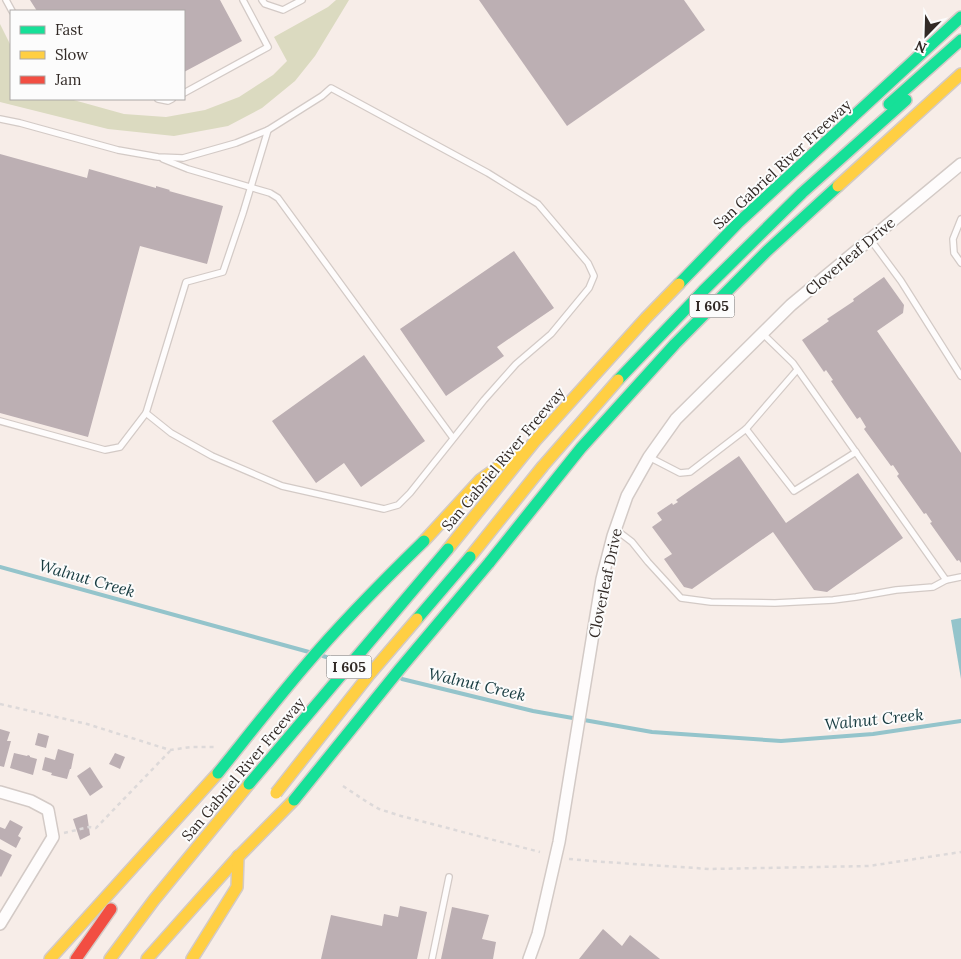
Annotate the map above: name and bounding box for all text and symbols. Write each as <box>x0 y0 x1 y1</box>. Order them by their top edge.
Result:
legend <box>10 10 185 100</box>
north arrow <box>901 10 951 60</box>
text: Fast <box>55 20 83 39</box>
text: N <box>912 36 929 57</box>
text: Slow <box>55 45 88 64</box>
text: Jam <box>54 70 82 89</box>
street label: San Gabriel River Freeway <box>709 95 855 233</box>
street label: Cloverleaf Drive <box>801 213 899 299</box>
road number: I 605 <box>690 294 734 318</box>
street label: San Gabriel River Freeway <box>437 383 569 535</box>
street label: Cloverleaf Drive <box>584 526 626 640</box>
water label: Walnut Creek <box>37 555 137 601</box>
road number: I 605 <box>326 656 372 679</box>
water label: Walnut Creek <box>426 663 528 705</box>
street label: San Gabriel River Freeway <box>177 693 309 845</box>
water label: Walnut Creek <box>824 704 924 734</box>

